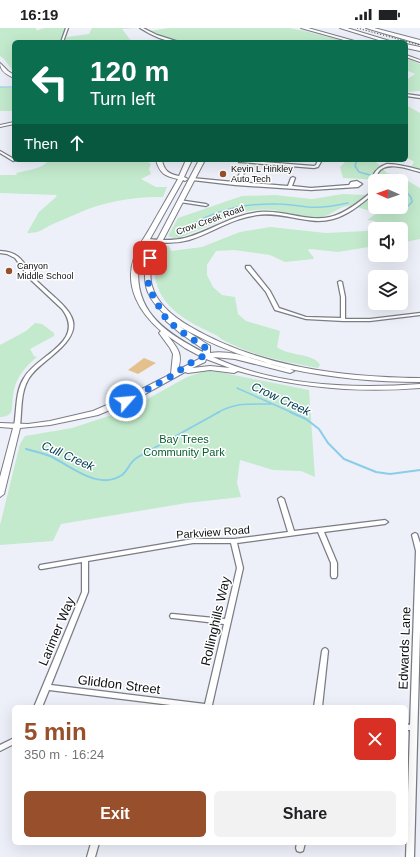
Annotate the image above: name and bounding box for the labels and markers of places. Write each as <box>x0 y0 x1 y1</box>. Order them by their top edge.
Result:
place label: Kevin L Hinkley Auto Tech <box>231 164 293 184</box>
marker: Kevin L Hinkley Auto Tech <box>218 169 228 179</box>
pin <box>133 241 167 275</box>
place label: Canyon Middle School <box>17 261 74 281</box>
marker: Canyon Middle School <box>4 266 14 276</box>

